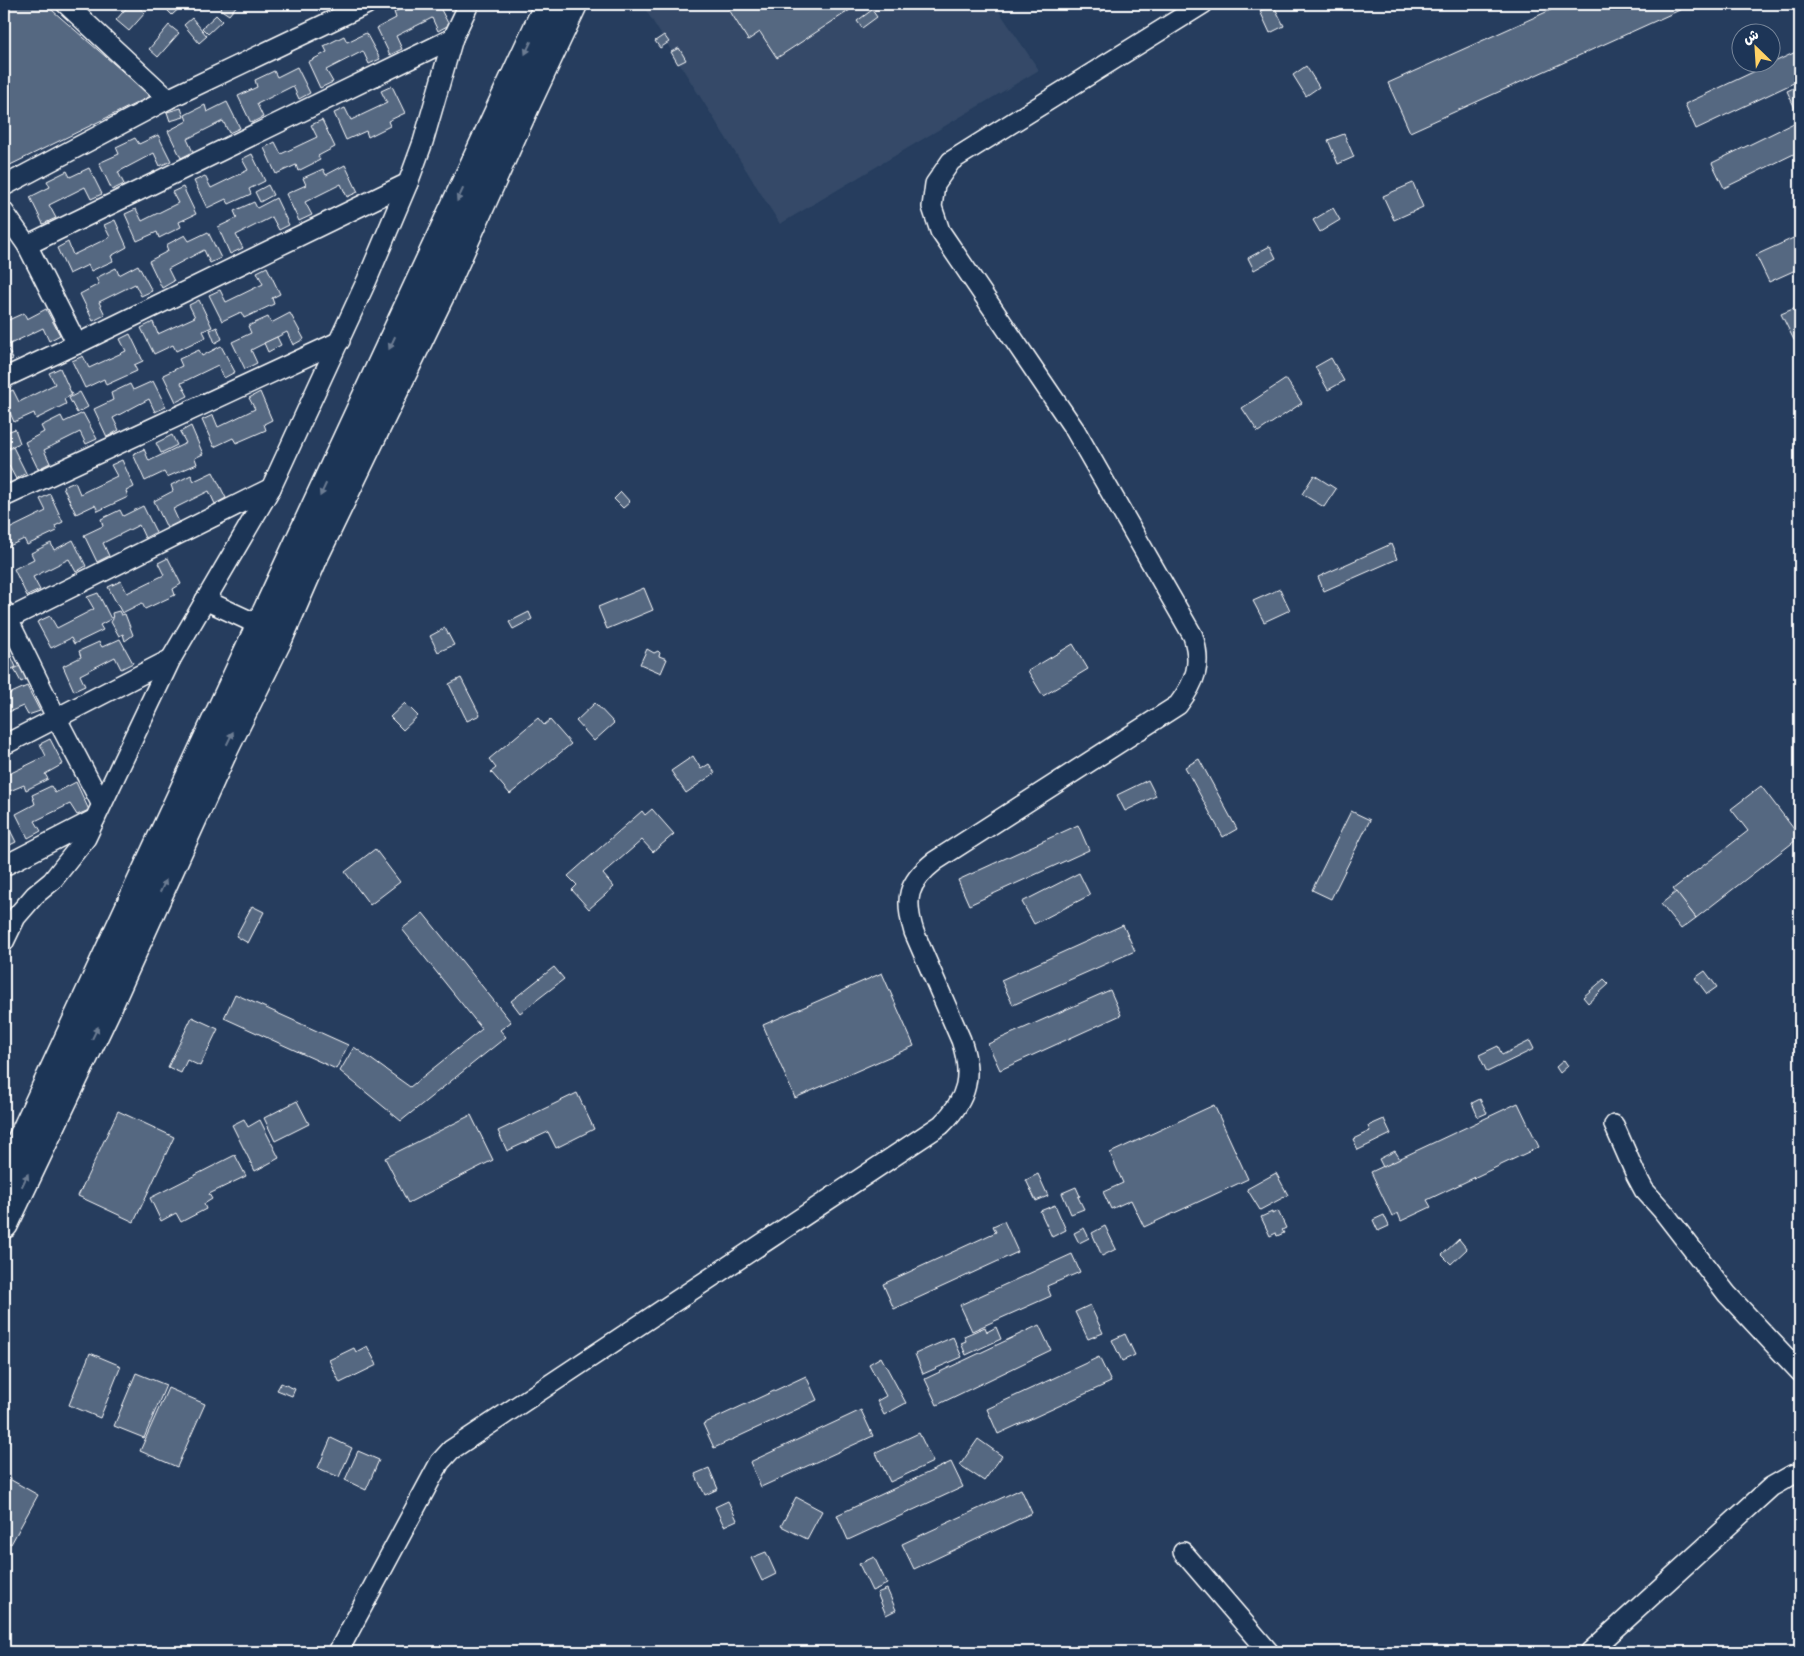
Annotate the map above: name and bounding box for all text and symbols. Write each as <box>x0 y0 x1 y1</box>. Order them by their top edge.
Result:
north arrow <box>1732 22 1782 72</box>
text: ش <box>1740 25 1761 48</box>
one-way arrow <box>524 41 532 55</box>
one-way arrow <box>455 188 463 202</box>
one-way arrow <box>388 336 396 350</box>
one-way arrow <box>319 483 327 497</box>
one-way arrow <box>226 730 234 745</box>
one-way arrow <box>159 879 167 893</box>
one-way arrow <box>91 1026 99 1040</box>
one-way arrow <box>21 1173 29 1187</box>

